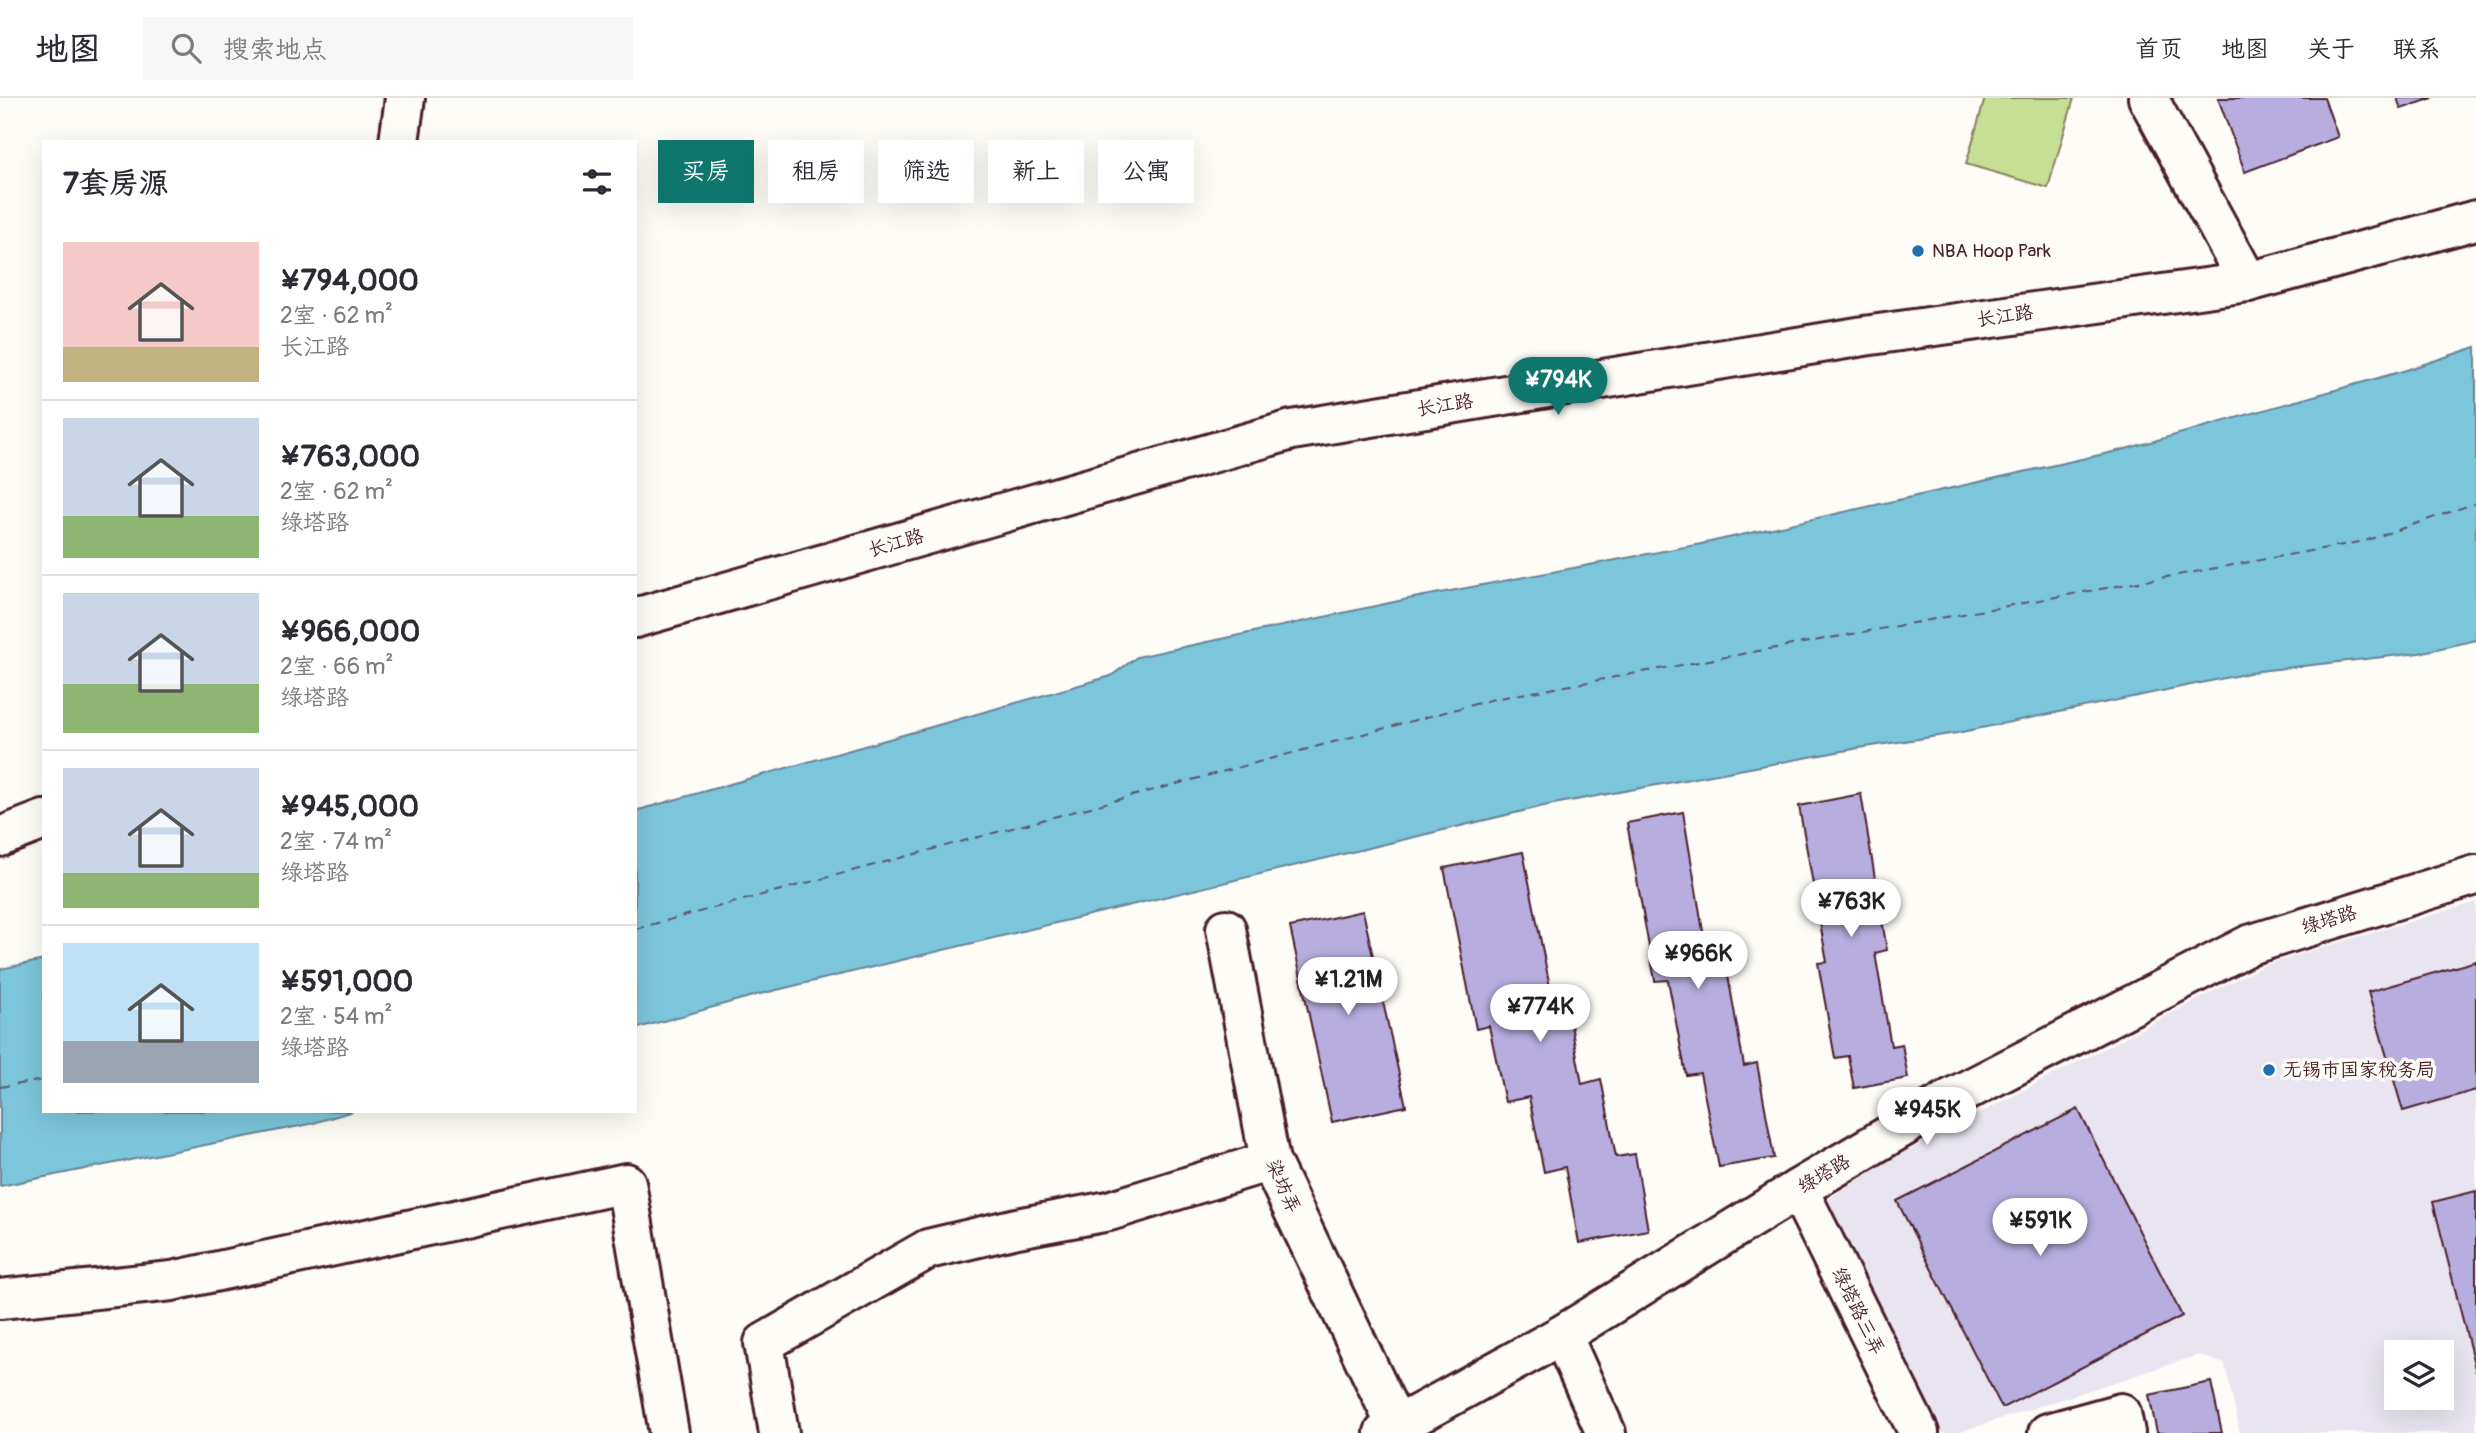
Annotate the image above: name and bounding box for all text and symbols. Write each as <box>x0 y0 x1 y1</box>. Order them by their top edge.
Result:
search box <box>143 17 633 80</box>
text: 地图 <box>35 29 101 70</box>
icon: search <box>167 29 205 67</box>
text: 搜索地点 <box>223 34 327 66</box>
text: 首页 <box>2135 35 2183 64</box>
text: 地图 <box>2221 35 2269 64</box>
text: 关于 <box>2307 35 2355 64</box>
text: 联系 <box>2393 35 2441 64</box>
chip: 买房 <box>658 140 754 203</box>
chip: 租房 <box>768 140 864 203</box>
chip: 筛选 <box>878 140 974 203</box>
chip: 新上 <box>988 140 1084 203</box>
chip: 公寓 <box>1098 140 1194 203</box>
icon: filters <box>578 163 616 201</box>
text: 7套房源 <box>63 165 169 202</box>
place label: NBA Hoop Park <box>1932 239 2051 263</box>
marker: NBA Hoop Park <box>1910 243 1926 259</box>
text: ¥794,000 <box>280 262 419 299</box>
icon: home <box>119 270 203 354</box>
street label: 长江路 <box>1975 300 2035 332</box>
text: 2室 · 62 m² <box>280 301 393 330</box>
text: 长江路 <box>280 332 349 361</box>
pin: ¥794K <box>1509 358 1607 417</box>
text: ¥794K <box>1524 365 1592 394</box>
street label: 长江路 <box>1415 389 1475 421</box>
text: ¥763,000 <box>280 438 420 475</box>
icon: home <box>119 446 203 530</box>
text: 2室 · 62 m² <box>280 477 393 506</box>
text: 绿塔路 <box>280 508 349 537</box>
street label: 长江路 <box>865 524 927 562</box>
text: ¥966,000 <box>280 613 420 650</box>
icon: home <box>119 621 203 705</box>
text: 2室 · 66 m² <box>280 652 393 681</box>
text: 绿塔路 <box>280 683 349 712</box>
text: ¥945,000 <box>280 788 419 825</box>
icon: home <box>119 796 203 880</box>
text: 2室 · 74 m² <box>280 827 392 856</box>
text: 绿塔路 <box>280 858 349 887</box>
pin: ¥763K <box>1802 880 1900 939</box>
text: ¥763K <box>1817 887 1885 916</box>
street label: 绿塔路 <box>2298 900 2360 940</box>
pin: ¥966K <box>1649 932 1747 991</box>
text: ¥966K <box>1664 939 1732 968</box>
pin: ¥1.21M <box>1291 958 1405 1017</box>
text: ¥591,000 <box>280 963 413 1000</box>
text: ¥1.21M <box>1314 965 1382 994</box>
icon: home <box>119 971 203 1055</box>
pin: ¥774K <box>1491 984 1589 1044</box>
text: ¥774K <box>1506 992 1574 1021</box>
text: 2室 · 54 m² <box>280 1002 392 1031</box>
text: 绿塔路 <box>280 1033 349 1062</box>
place label: 无锡市国家税务局 <box>2283 1058 2435 1082</box>
marker: 无锡市国家税务局 <box>2261 1062 2277 1078</box>
pin: ¥945K <box>1878 1088 1976 1147</box>
text: ¥945K <box>1893 1095 1961 1124</box>
street label: 绿塔路 <box>1793 1149 1855 1199</box>
street label: 染坊弄 <box>1260 1155 1306 1217</box>
pin: ¥591K <box>1991 1198 2089 1258</box>
text: ¥591K <box>2008 1206 2072 1235</box>
street label: 绿塔路三弄 <box>1826 1263 1890 1359</box>
map controls <box>2384 1340 2454 1410</box>
button: layers <box>2384 1340 2454 1410</box>

